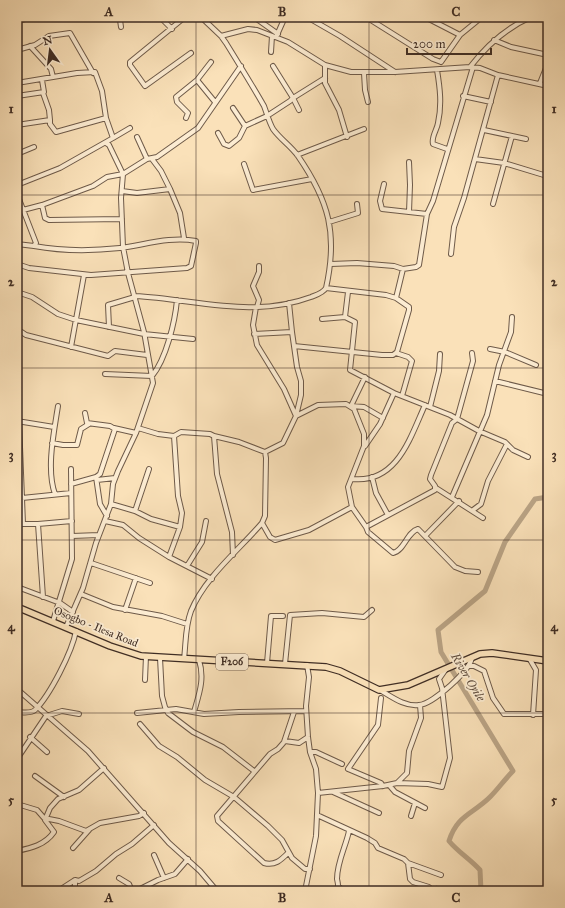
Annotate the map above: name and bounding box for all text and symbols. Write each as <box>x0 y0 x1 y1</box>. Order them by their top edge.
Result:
text: A <box>104 4 114 20</box>
text: B <box>278 4 287 20</box>
text: C <box>452 4 461 20</box>
north arrow <box>30 30 70 70</box>
scale bar <box>407 30 491 56</box>
text: N <box>42 33 54 48</box>
text: 200 m <box>413 37 446 51</box>
text: 1 <box>8 101 14 117</box>
text: 1 <box>551 101 557 117</box>
text: 2 <box>8 274 15 290</box>
text: 2 <box>551 274 558 290</box>
text: 3 <box>8 447 14 463</box>
text: 3 <box>551 447 557 463</box>
street label: Osogbo - Ilesa Road <box>52 604 141 650</box>
text: 4 <box>7 619 15 635</box>
text: 4 <box>550 619 558 635</box>
water label: River Oyile <box>448 649 488 704</box>
road number: F206 <box>216 654 248 670</box>
text: 5 <box>8 792 15 808</box>
text: 5 <box>551 792 558 808</box>
text: A <box>104 890 114 906</box>
text: B <box>278 890 287 906</box>
text: C <box>452 890 461 906</box>

